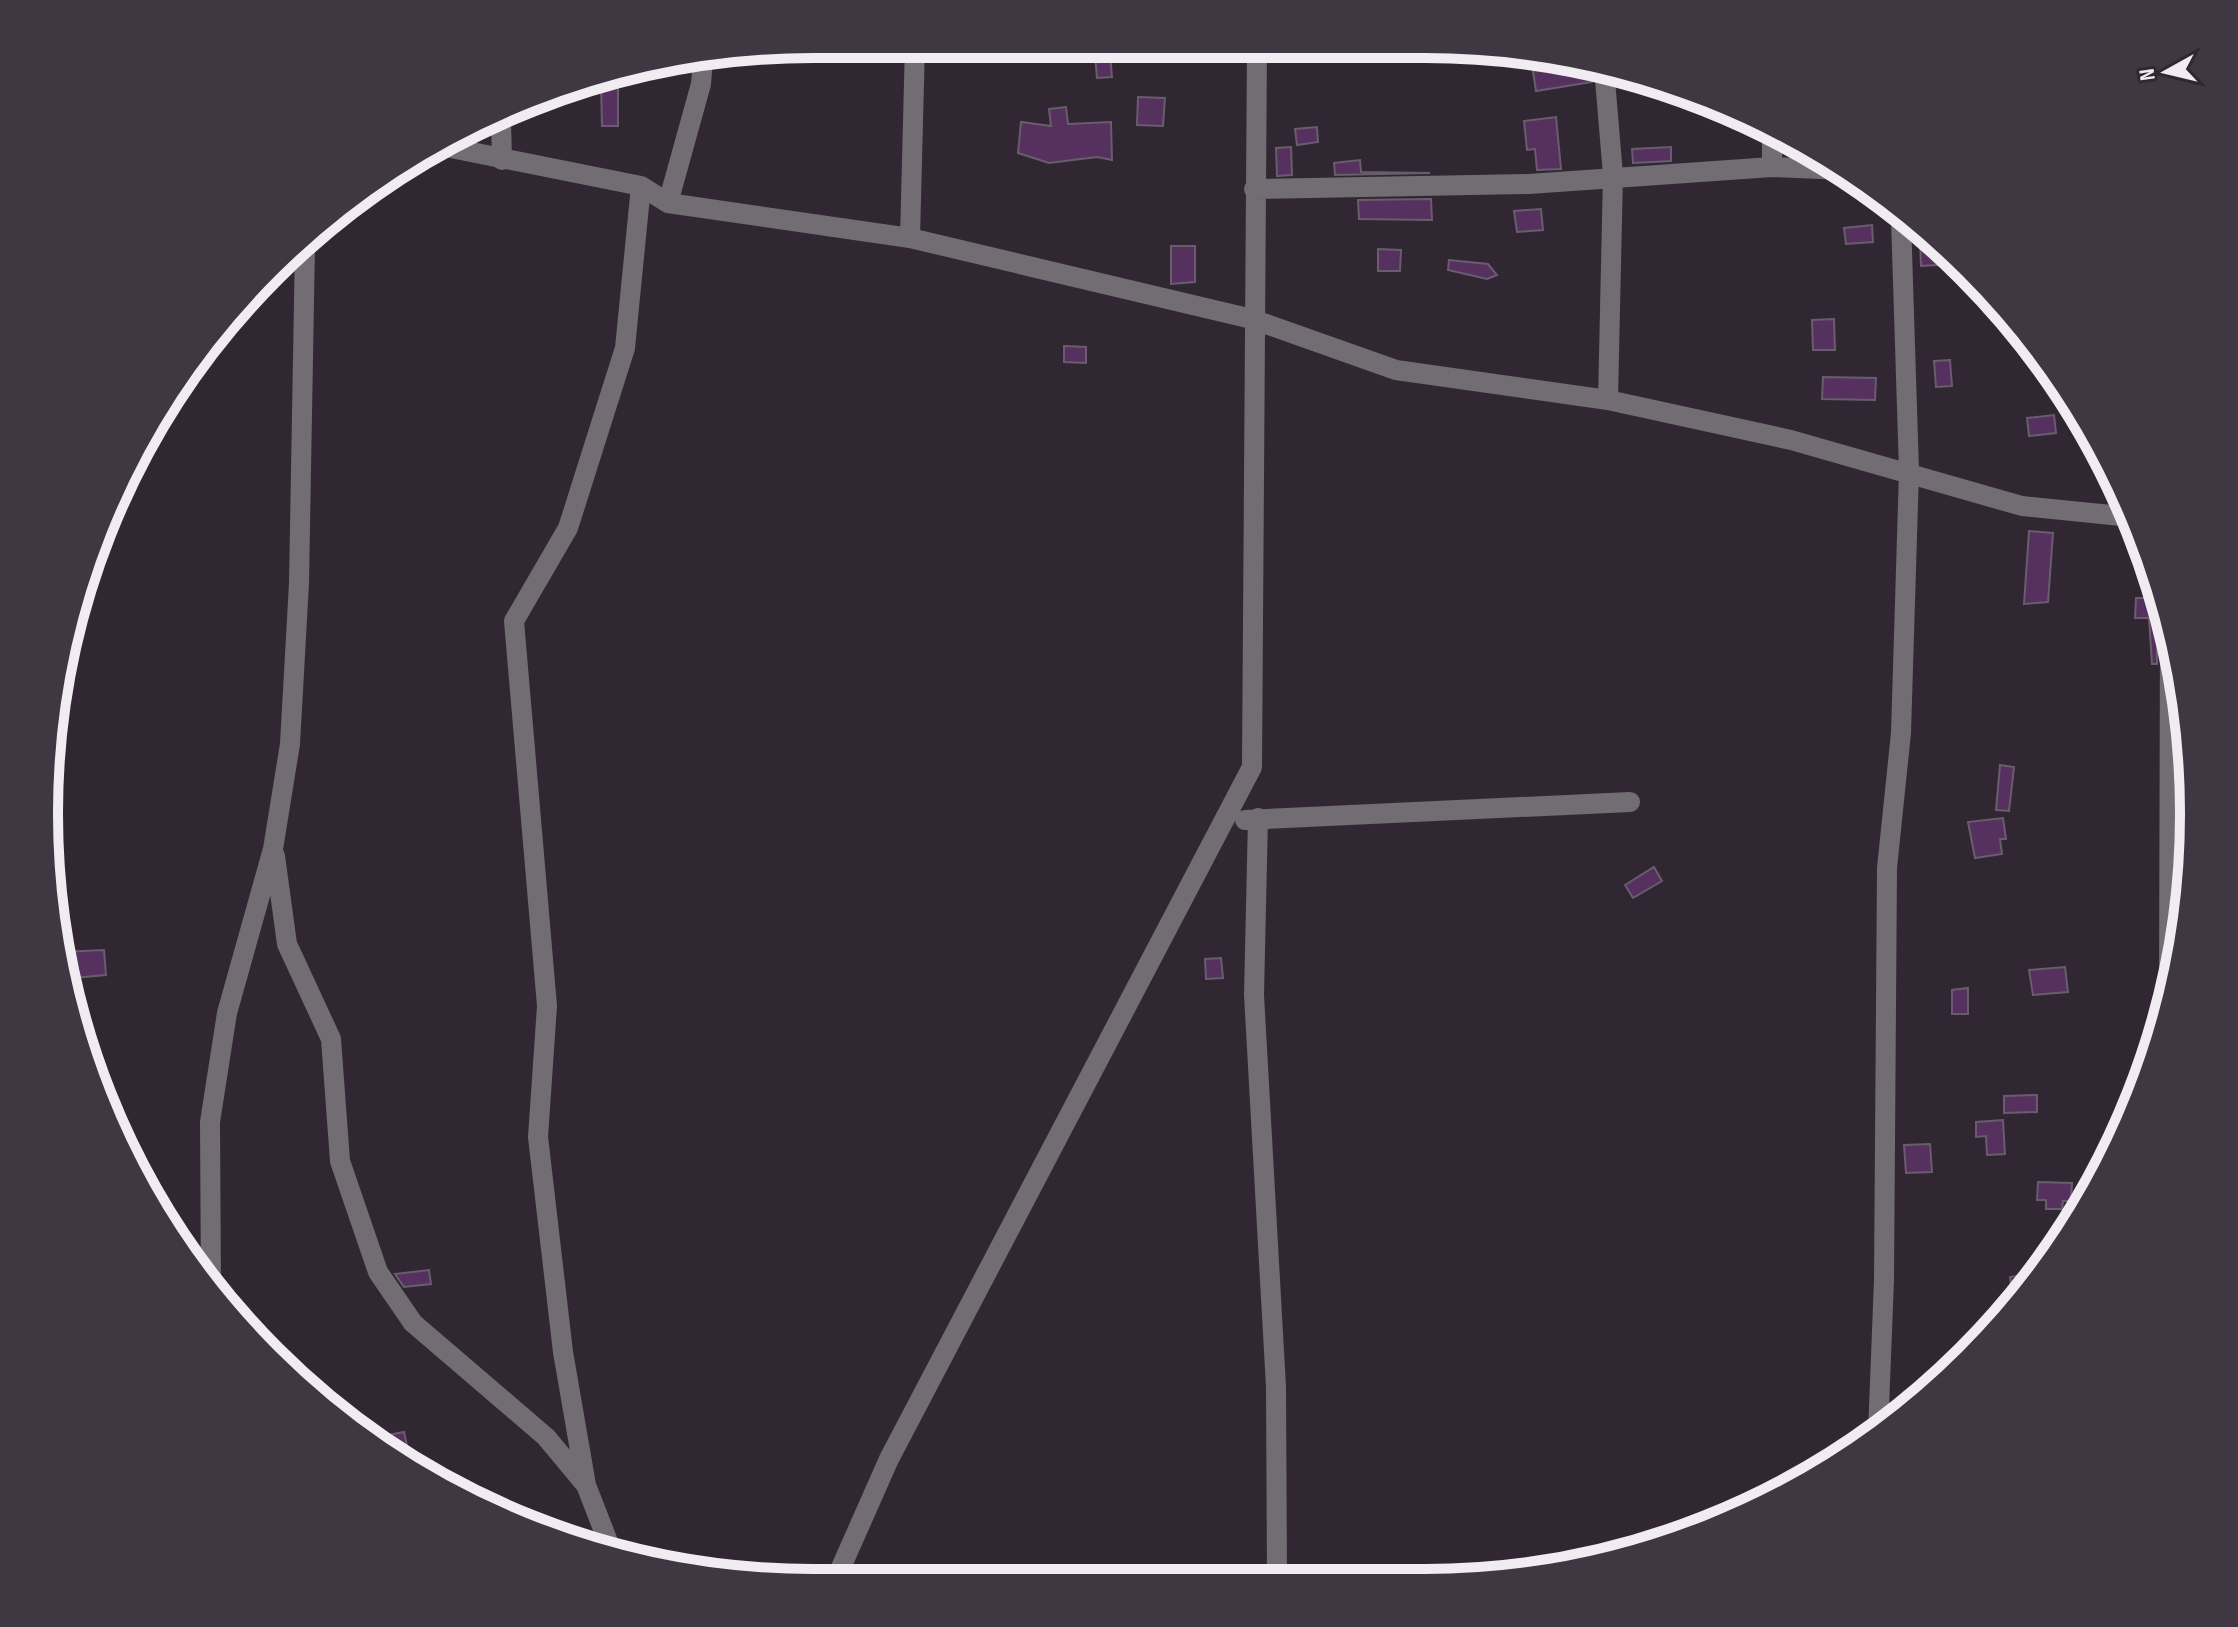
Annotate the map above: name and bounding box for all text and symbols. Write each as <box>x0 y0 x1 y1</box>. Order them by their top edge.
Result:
north arrow <box>2126 32 2206 112</box>
text: N <box>2133 67 2162 82</box>

